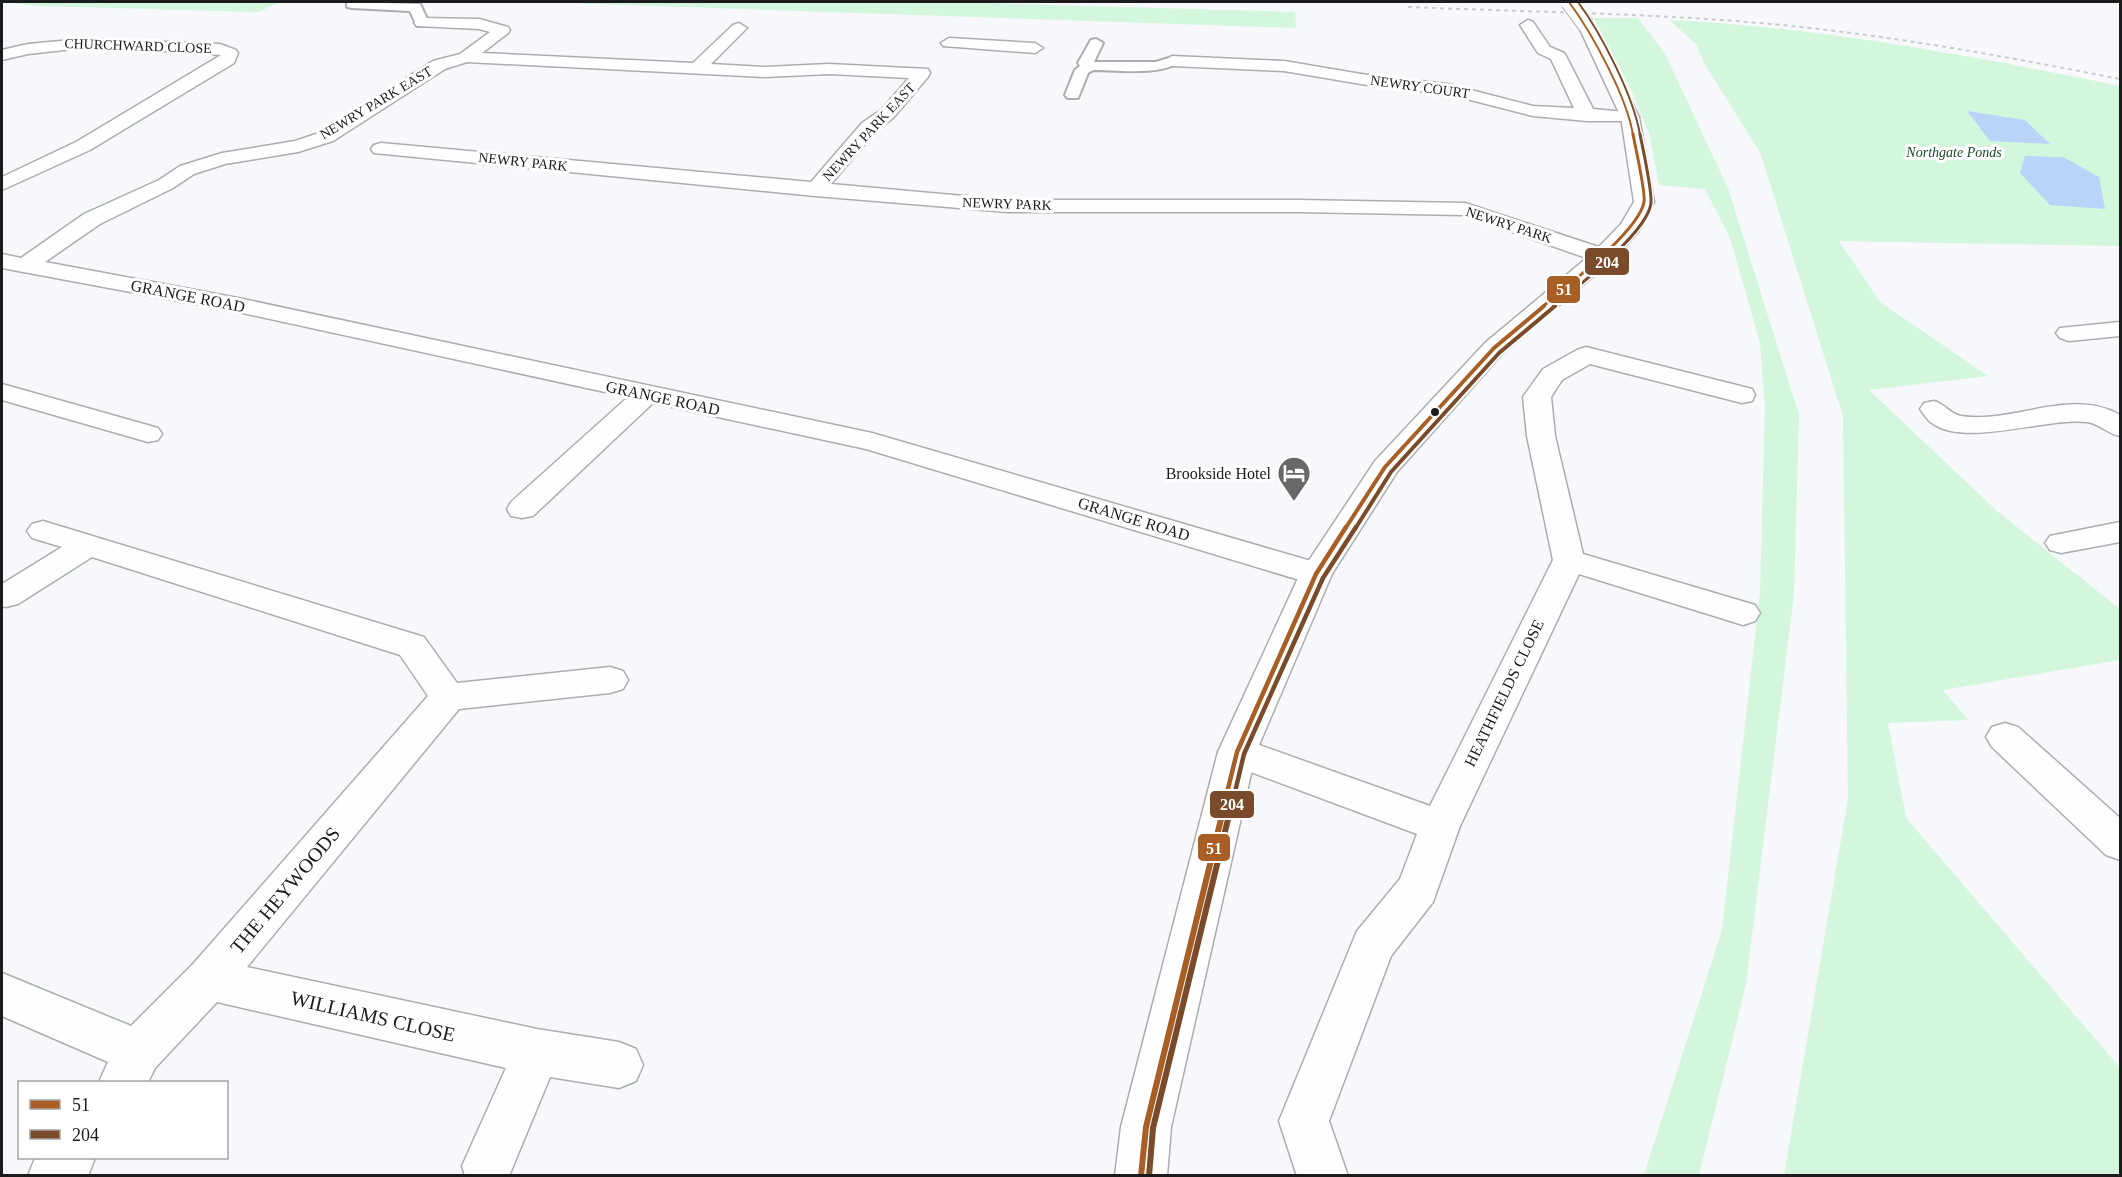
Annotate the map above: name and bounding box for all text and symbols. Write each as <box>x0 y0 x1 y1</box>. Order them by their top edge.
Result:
street label: CHURCHWARD CLOSE <box>64 36 212 56</box>
street label: NEWRY PARK EAST <box>317 63 435 142</box>
street label: NEWRY COURT <box>1369 73 1471 101</box>
street label: NEWRY PARK EAST <box>820 80 918 184</box>
park label: Northgate Ponds <box>1905 145 2002 160</box>
street label: NEWRY PARK <box>478 150 568 174</box>
street label: NEWRY PARK <box>962 195 1052 213</box>
street label: NEWRY PARK <box>1464 204 1554 246</box>
line badge: 204 <box>1584 247 1630 276</box>
text: 204 <box>1595 254 1619 271</box>
line badge: 51 <box>1546 275 1581 304</box>
street label: GRANGE ROAD <box>129 277 247 315</box>
text: 51 <box>1556 281 1572 298</box>
street label: GRANGE ROAD <box>605 378 721 418</box>
unlabelled marker <box>1429 406 1441 418</box>
hotel icon: Brookside Hotel <box>1276 455 1312 502</box>
place label: Brookside Hotel <box>1166 465 1272 482</box>
street label: GRANGE ROAD <box>1076 494 1192 544</box>
street label: HEATHFIELDS CLOSE <box>1461 617 1547 769</box>
line badge: 204 <box>1209 790 1255 819</box>
text: 204 <box>1220 796 1244 813</box>
street label: THE HEYWOODS <box>226 822 344 958</box>
line badge: 51 <box>1197 833 1231 862</box>
text: 51 <box>1206 840 1222 857</box>
street label: WILLIAMS CLOSE <box>289 986 457 1046</box>
legend <box>18 1081 228 1159</box>
text: 51 <box>72 1095 90 1115</box>
text: 204 <box>72 1125 99 1145</box>

